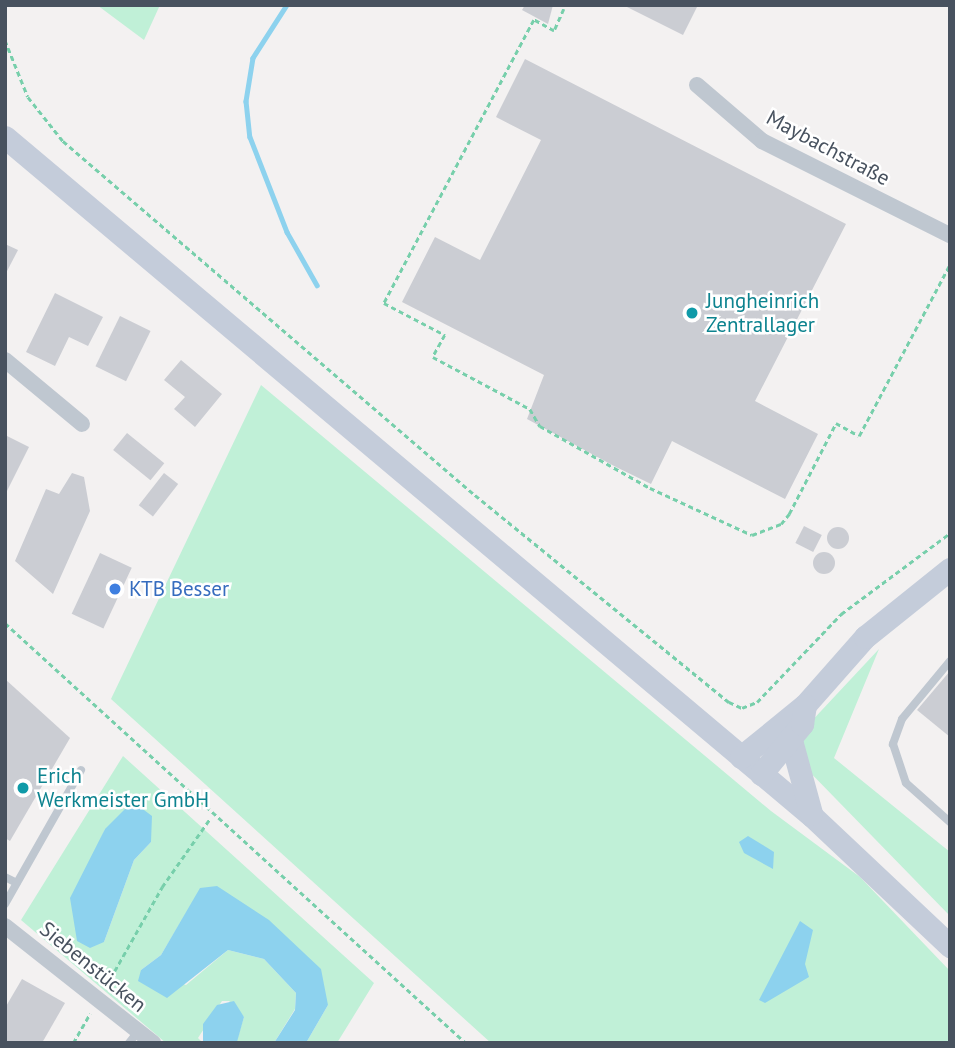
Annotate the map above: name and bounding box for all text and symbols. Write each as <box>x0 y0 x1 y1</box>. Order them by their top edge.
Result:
street label: Maybachstraße <box>762 105 894 191</box>
place label: Jungheinrich Zentrallager <box>706 288 819 338</box>
marker: Jungheinrich Zentrallager <box>684 305 700 321</box>
place label: KTB Besser <box>129 576 229 602</box>
marker: KTB Besser <box>107 581 123 597</box>
place label: Erich Werkmeister GmbH <box>37 763 209 813</box>
marker: Erich Werkmeister GmbH <box>15 780 31 796</box>
street label: Siebenstücken <box>35 916 151 1018</box>

